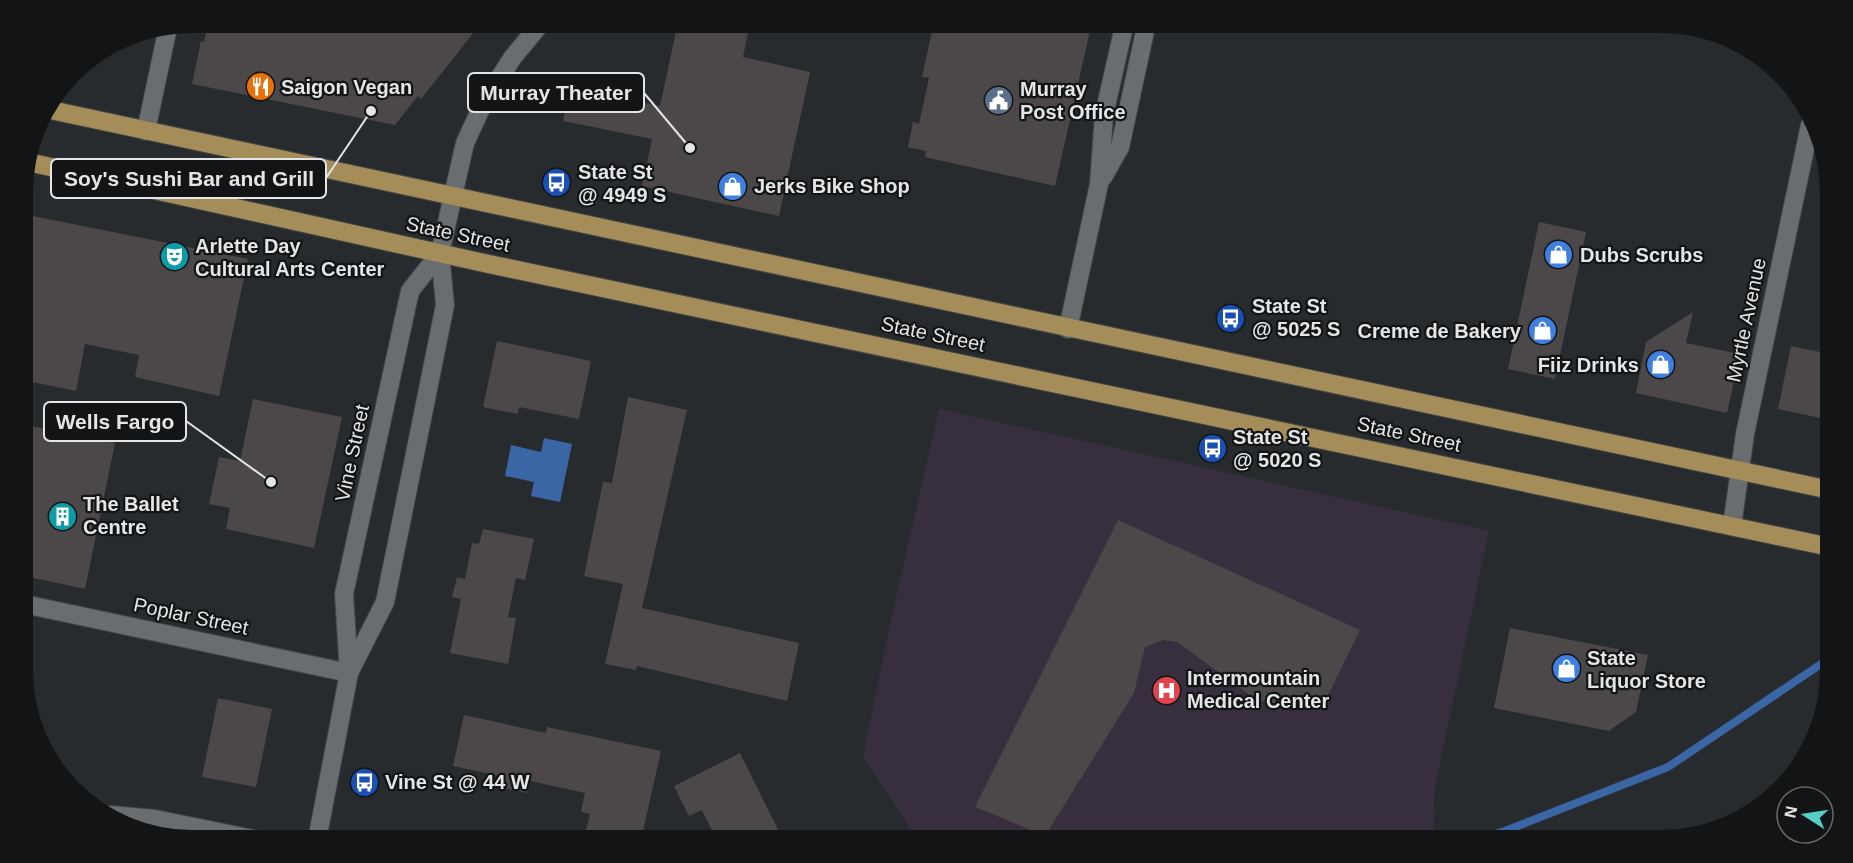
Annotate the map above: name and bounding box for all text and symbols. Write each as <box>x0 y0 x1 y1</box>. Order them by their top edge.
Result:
restaurant icon: Saigon Vegan <box>244 71 276 103</box>
callout: Murray Theater <box>468 73 644 112</box>
place label: Saigon Vegan <box>281 76 412 98</box>
place label: Murray Post Office <box>1020 78 1126 123</box>
text: Murray Theater <box>480 81 632 104</box>
public building icon: Murray Post Office <box>983 84 1015 116</box>
callout: Soy's Sushi Bar and Grill <box>51 159 326 198</box>
place label: State St @ 4949 S <box>578 161 666 206</box>
text: Soy's Sushi Bar and Grill <box>64 167 314 190</box>
bus stop icon: State St @ 4949 S <box>541 167 573 199</box>
shop icon: Jerks Bike Shop <box>717 170 749 202</box>
place label: Jerks Bike Shop <box>754 175 910 197</box>
street label: State Street <box>404 212 512 256</box>
place label: Arlette Day Cultural Arts Center <box>195 235 385 280</box>
shop icon: Dubs Scrubs <box>1543 239 1575 271</box>
theatre icon: Arlette Day Cultural Arts Center <box>158 241 190 273</box>
place label: Dubs Scrubs <box>1580 244 1703 266</box>
street label: Myrtle Avenue <box>1722 256 1770 384</box>
place label: State St @ 5025 S <box>1252 295 1340 340</box>
bus stop icon: State St @ 5025 S <box>1215 302 1247 334</box>
street label: State Street <box>879 312 987 356</box>
shop icon: Creme de Bakery <box>1526 315 1558 347</box>
place label: Creme de Bakery <box>1358 320 1522 342</box>
shop icon: Fiiz Drinks <box>1644 349 1676 381</box>
place label: Fiiz Drinks <box>1538 354 1639 376</box>
callout: Wells Fargo <box>44 402 186 441</box>
street label: Vine Street <box>331 402 373 504</box>
text: Wells Fargo <box>56 410 174 433</box>
street label: State Street <box>1355 412 1463 456</box>
place label: State St @ 5020 S <box>1233 426 1321 471</box>
bus stop icon: State St @ 5020 S <box>1196 433 1228 465</box>
place label: The Ballet Centre <box>83 493 179 538</box>
building icon: The Ballet Centre <box>46 500 78 532</box>
street label: Poplar Street <box>132 593 251 639</box>
place label: State Liquor Store <box>1587 647 1706 692</box>
shop icon: State Liquor Store <box>1550 653 1582 685</box>
place label: Intermountain Medical Center <box>1187 667 1329 712</box>
hospital icon: Intermountain Medical Center <box>1150 674 1182 706</box>
bus stop icon: Vine St @ 44 W <box>348 766 380 798</box>
place label: Vine St @ 44 W <box>385 771 530 793</box>
north arrow <box>1775 785 1835 845</box>
text: N <box>1781 805 1800 819</box>

